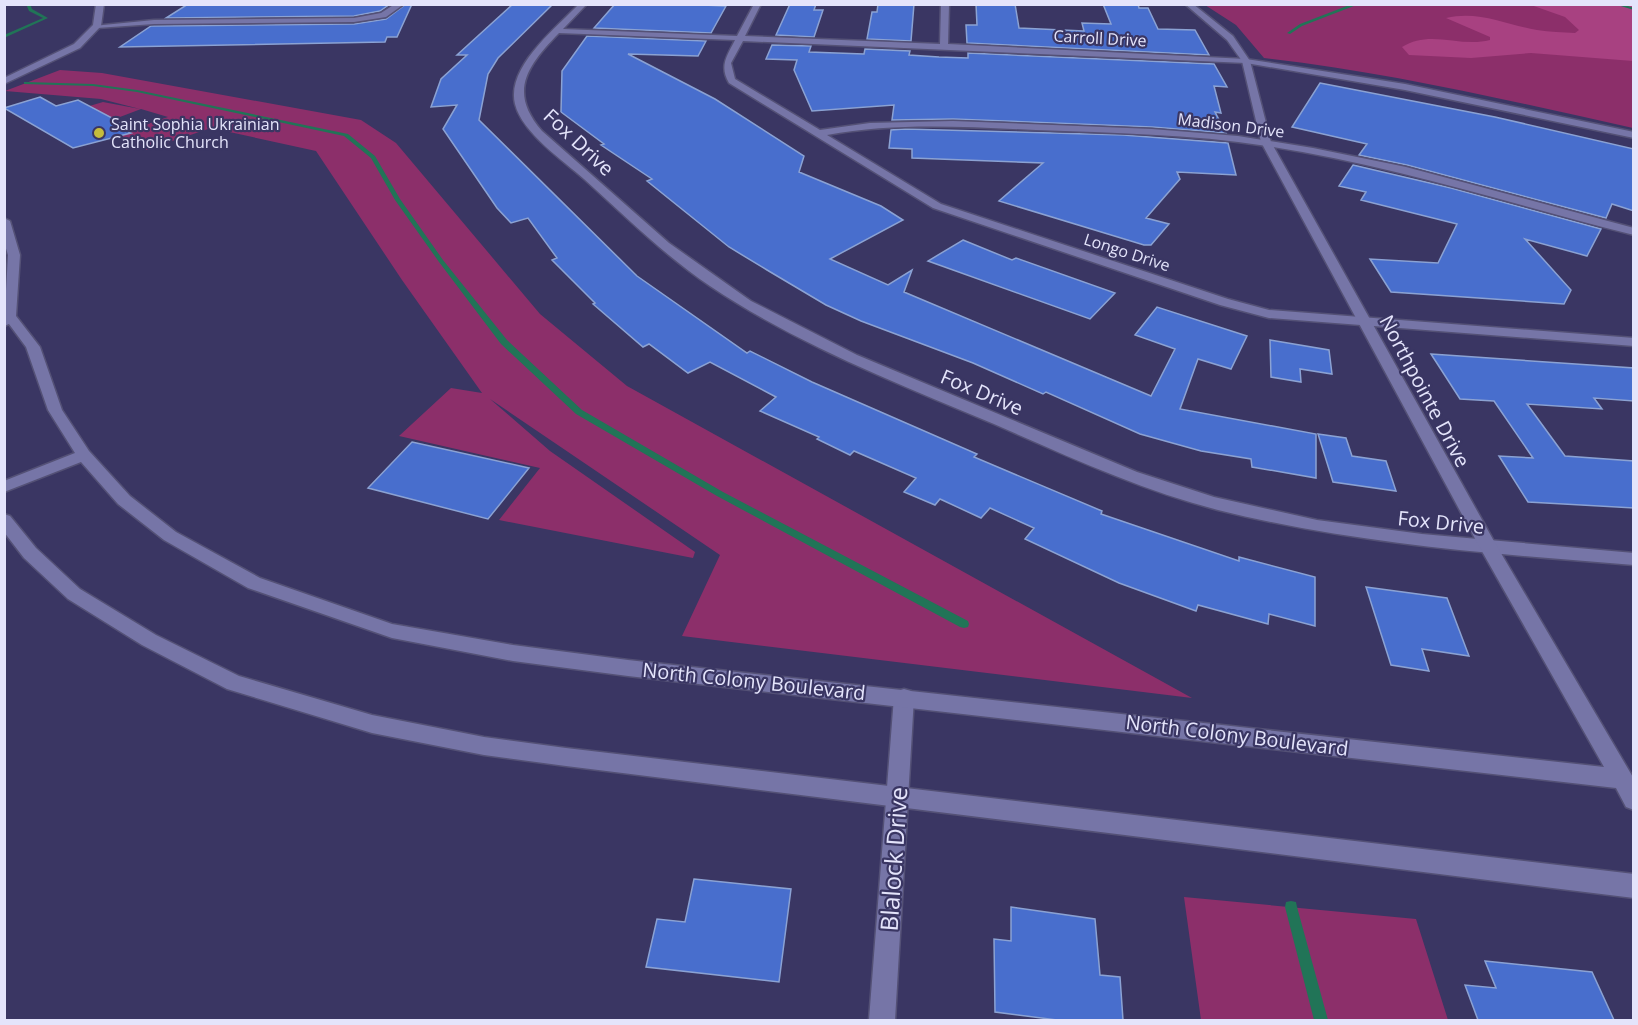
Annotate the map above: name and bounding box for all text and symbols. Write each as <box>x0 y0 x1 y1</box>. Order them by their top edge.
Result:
street label: Carroll Drive <box>1053 25 1147 51</box>
street label: Fox Drive <box>538 102 620 182</box>
street label: Madison Drive <box>1176 108 1286 142</box>
place label: Saint Sophia Ukrainian Catholic Church <box>111 113 280 153</box>
marker: Saint Sophia Ukrainian Catholic Church <box>92 126 106 140</box>
street label: Longo Drive <box>1081 228 1173 276</box>
street label: Northpointe Drive <box>1373 310 1477 472</box>
street label: Fox Drive <box>937 363 1027 421</box>
street label: Fox Drive <box>1396 504 1486 540</box>
street label: North Colony Boulevard <box>641 656 867 706</box>
street label: North Colony Boulevard <box>1124 708 1350 762</box>
street label: Blalock Drive <box>872 786 914 932</box>

